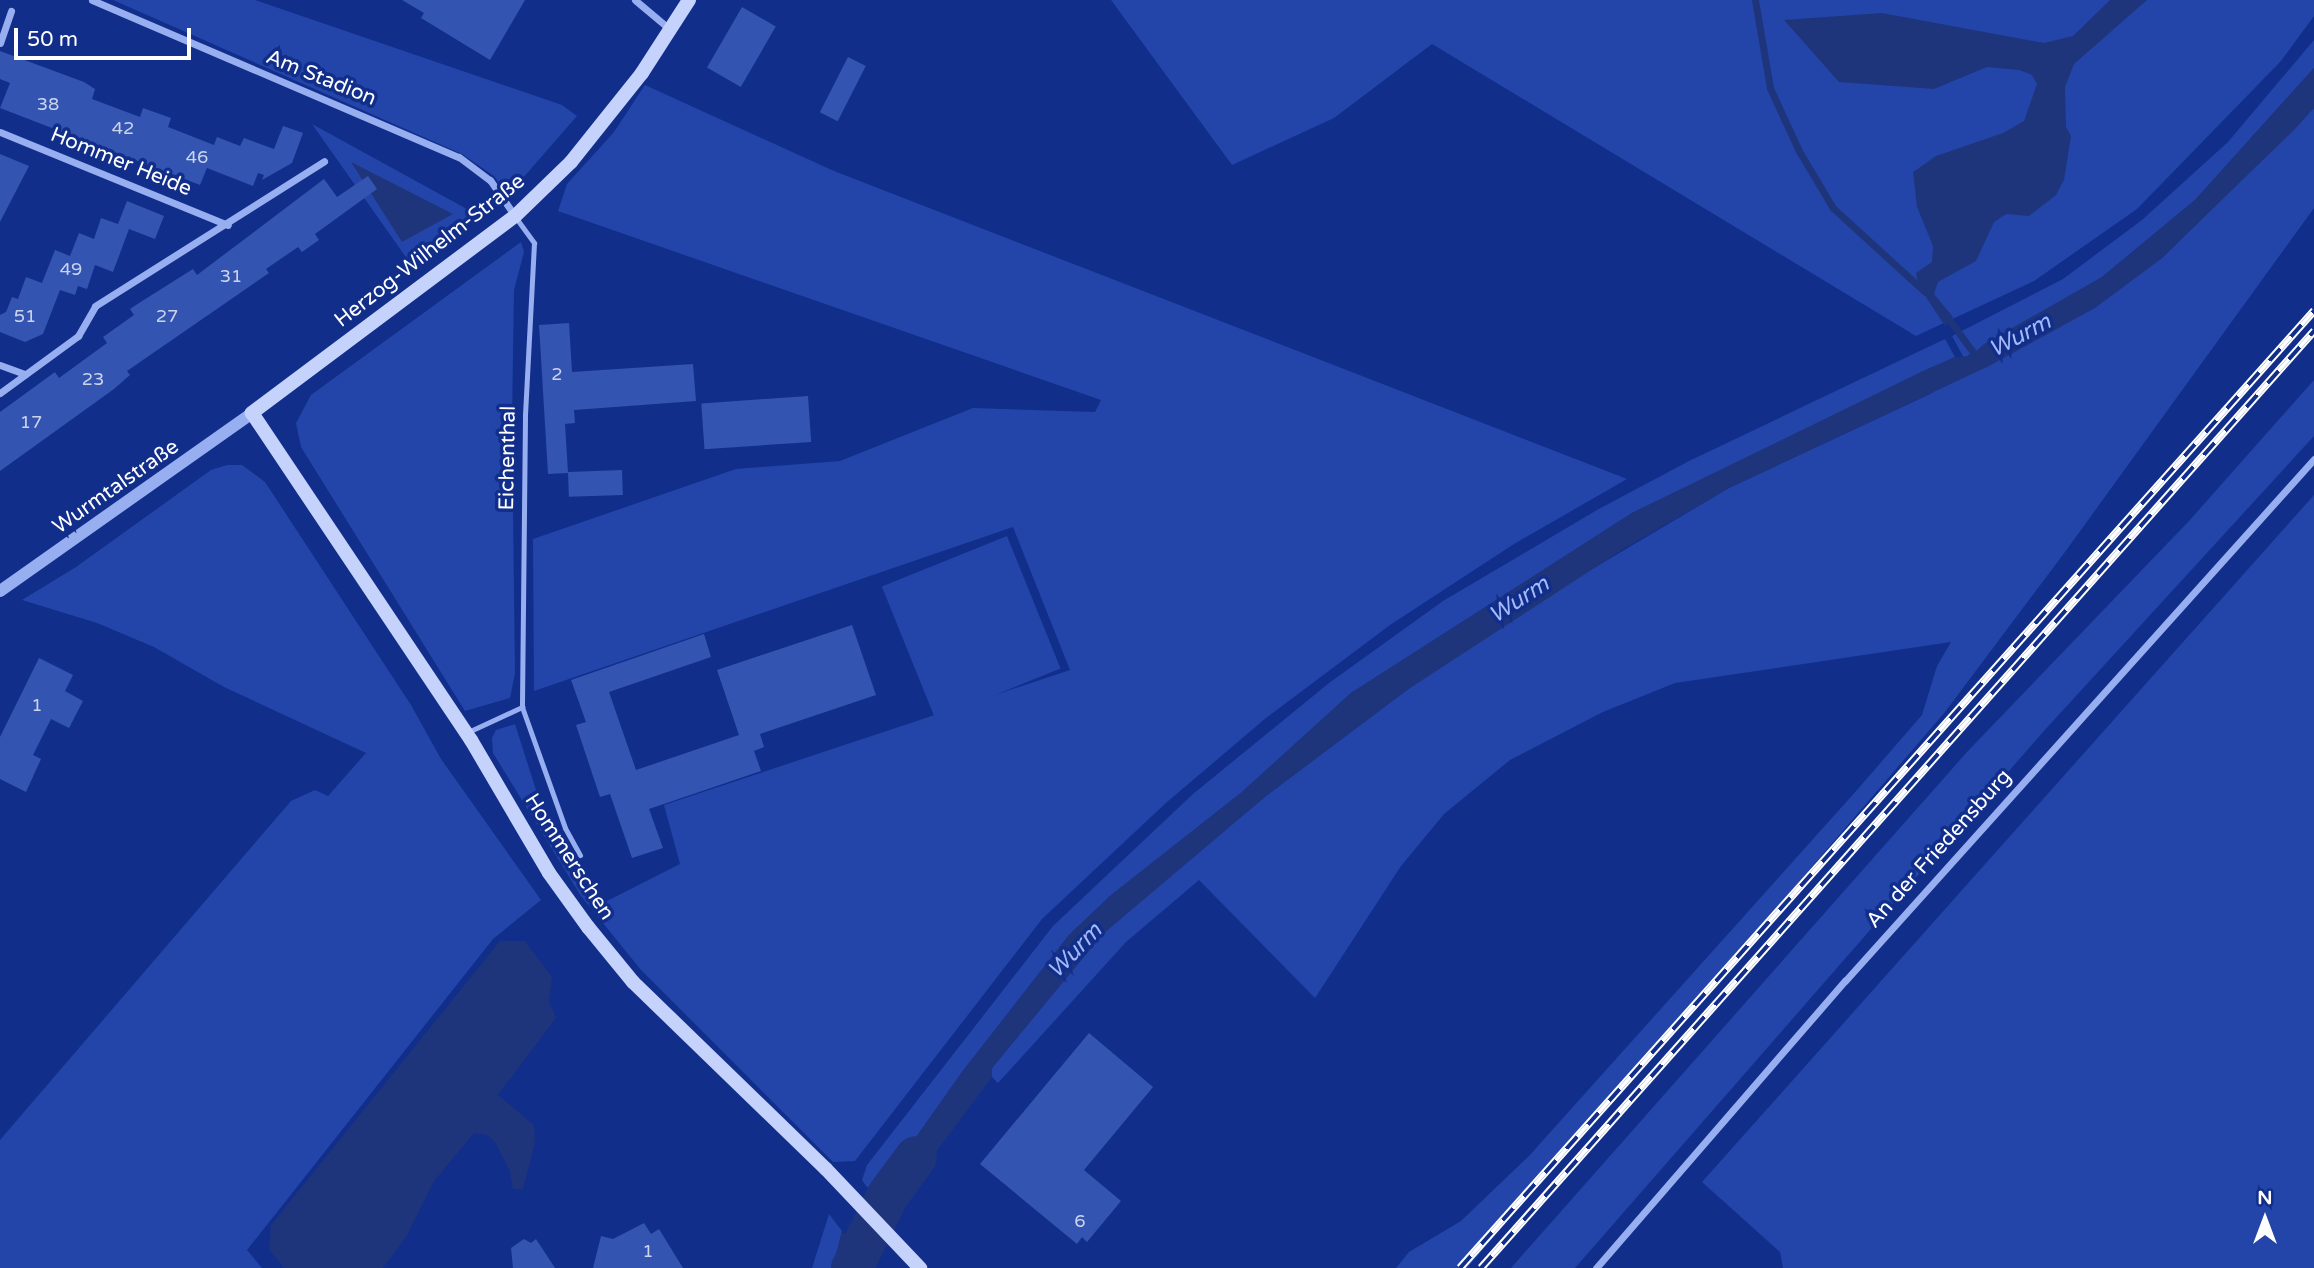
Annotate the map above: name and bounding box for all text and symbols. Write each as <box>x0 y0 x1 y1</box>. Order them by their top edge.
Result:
scale bar <box>18 14 194 58</box>
text: 50 m <box>27 27 78 52</box>
street label: Am Stadion <box>262 44 380 112</box>
house number: 38 <box>37 93 59 115</box>
house number: 42 <box>112 117 134 139</box>
street label: Hommer Heide <box>47 122 195 202</box>
house number: 46 <box>186 146 208 168</box>
street label: Herzog-Wilhelm-Straße <box>330 169 530 333</box>
house number: 49 <box>60 258 82 280</box>
house number: 31 <box>220 265 242 287</box>
house number: 51 <box>14 305 36 327</box>
house number: 27 <box>156 305 178 327</box>
water label: Wurm <box>1984 308 2056 364</box>
house number: 2 <box>551 363 563 385</box>
house number: 23 <box>82 368 104 390</box>
street label: Eichenthal <box>494 405 522 511</box>
house number: 17 <box>20 411 42 433</box>
street label: Wurmtalstraße <box>48 434 184 540</box>
water label: Wurm <box>1484 570 1554 630</box>
house number: 1 <box>31 694 43 716</box>
street label: An der Friedensburg <box>1861 764 2017 934</box>
street label: Hommerschen <box>519 789 619 925</box>
water label: Wurm <box>1042 918 1108 984</box>
north arrow <box>2230 1184 2300 1254</box>
text: N <box>2257 1187 2273 1209</box>
house number: 6 <box>1074 1210 1086 1232</box>
house number: 1 <box>642 1240 654 1262</box>

